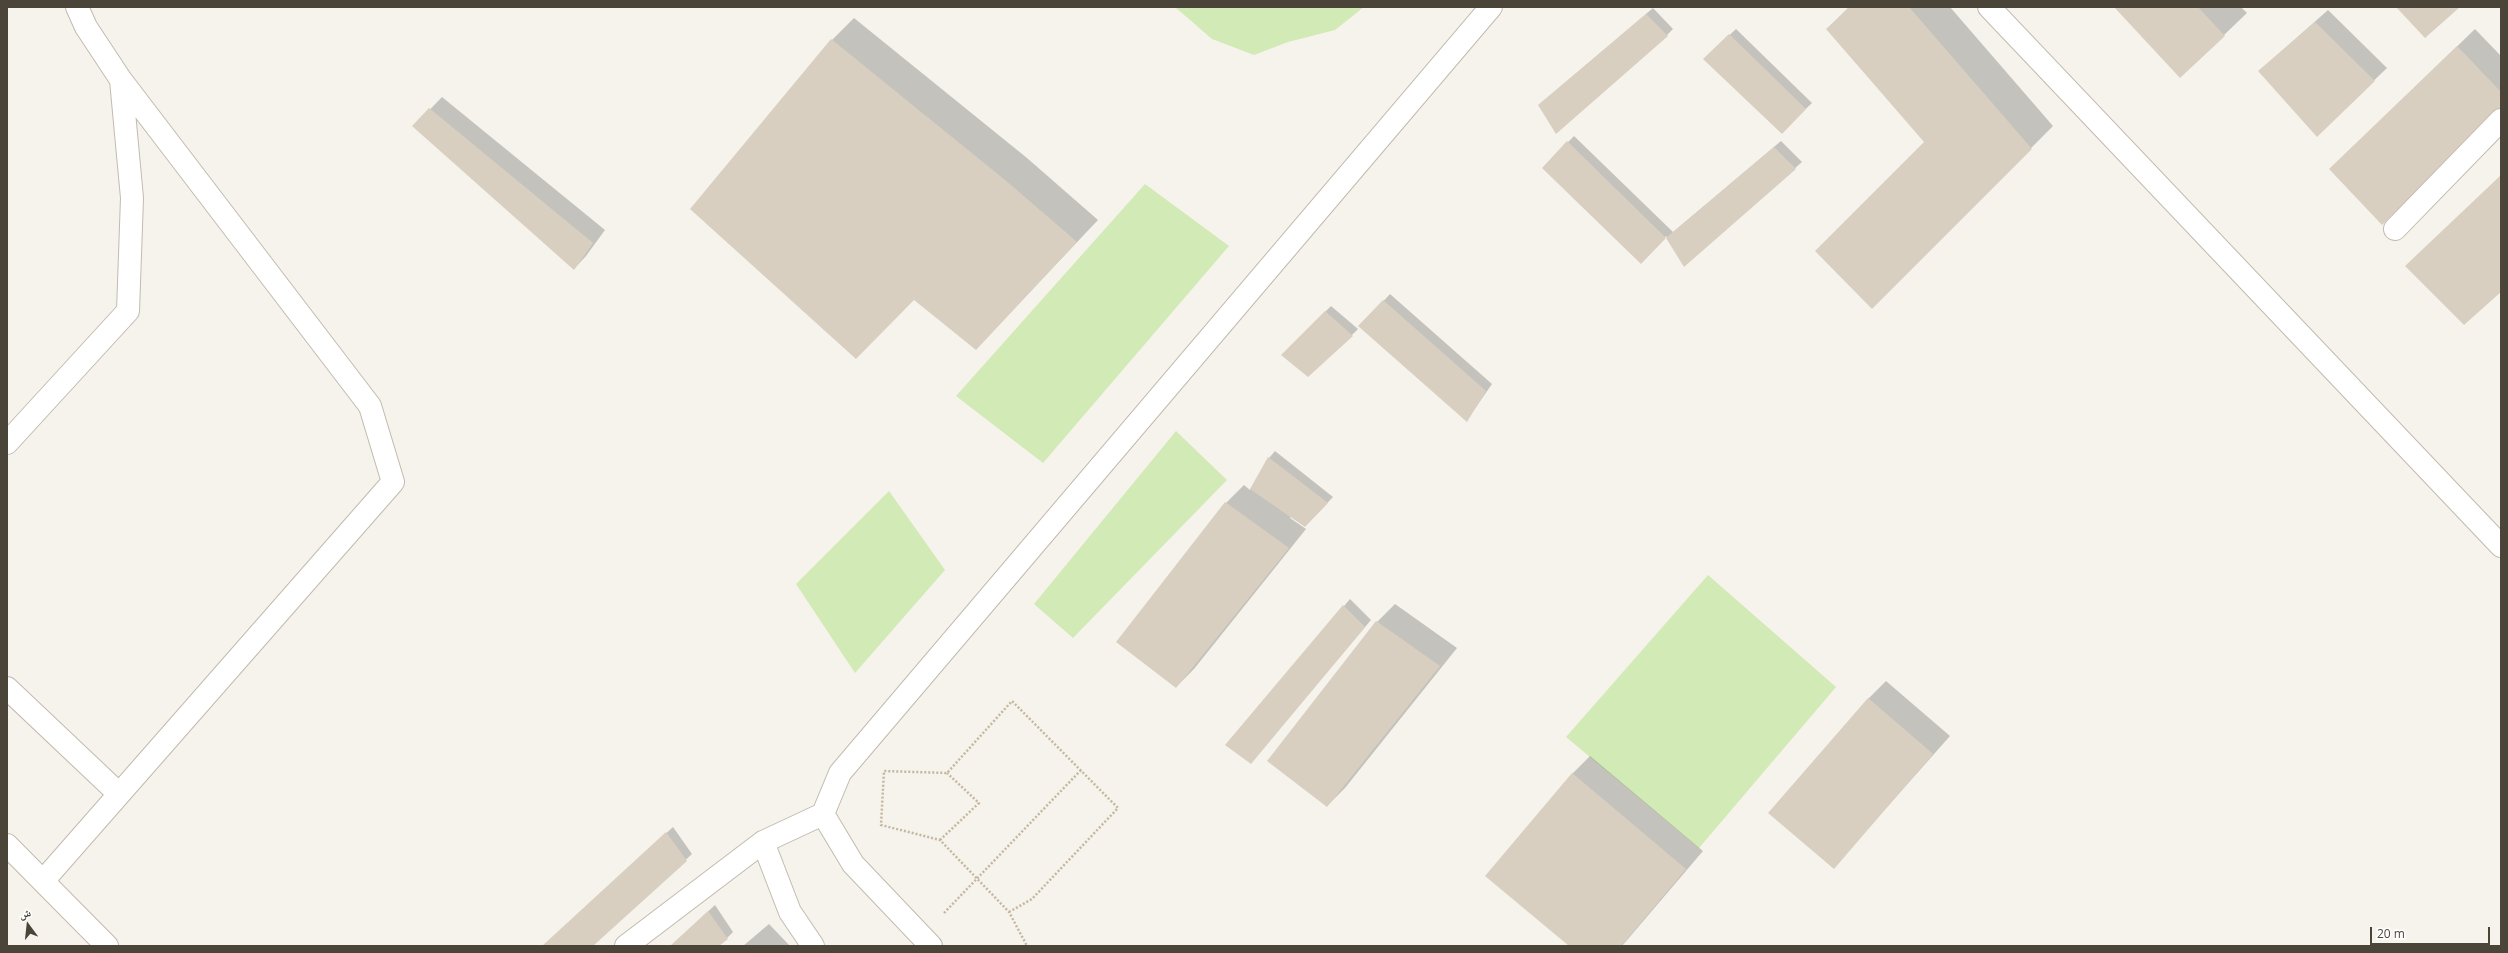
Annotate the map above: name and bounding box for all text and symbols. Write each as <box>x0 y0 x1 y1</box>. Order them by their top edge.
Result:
text: ش <box>17 904 32 922</box>
north arrow <box>8 905 48 945</box>
scale bar <box>2372 919 2492 945</box>
text: 20 m <box>2377 925 2405 942</box>

